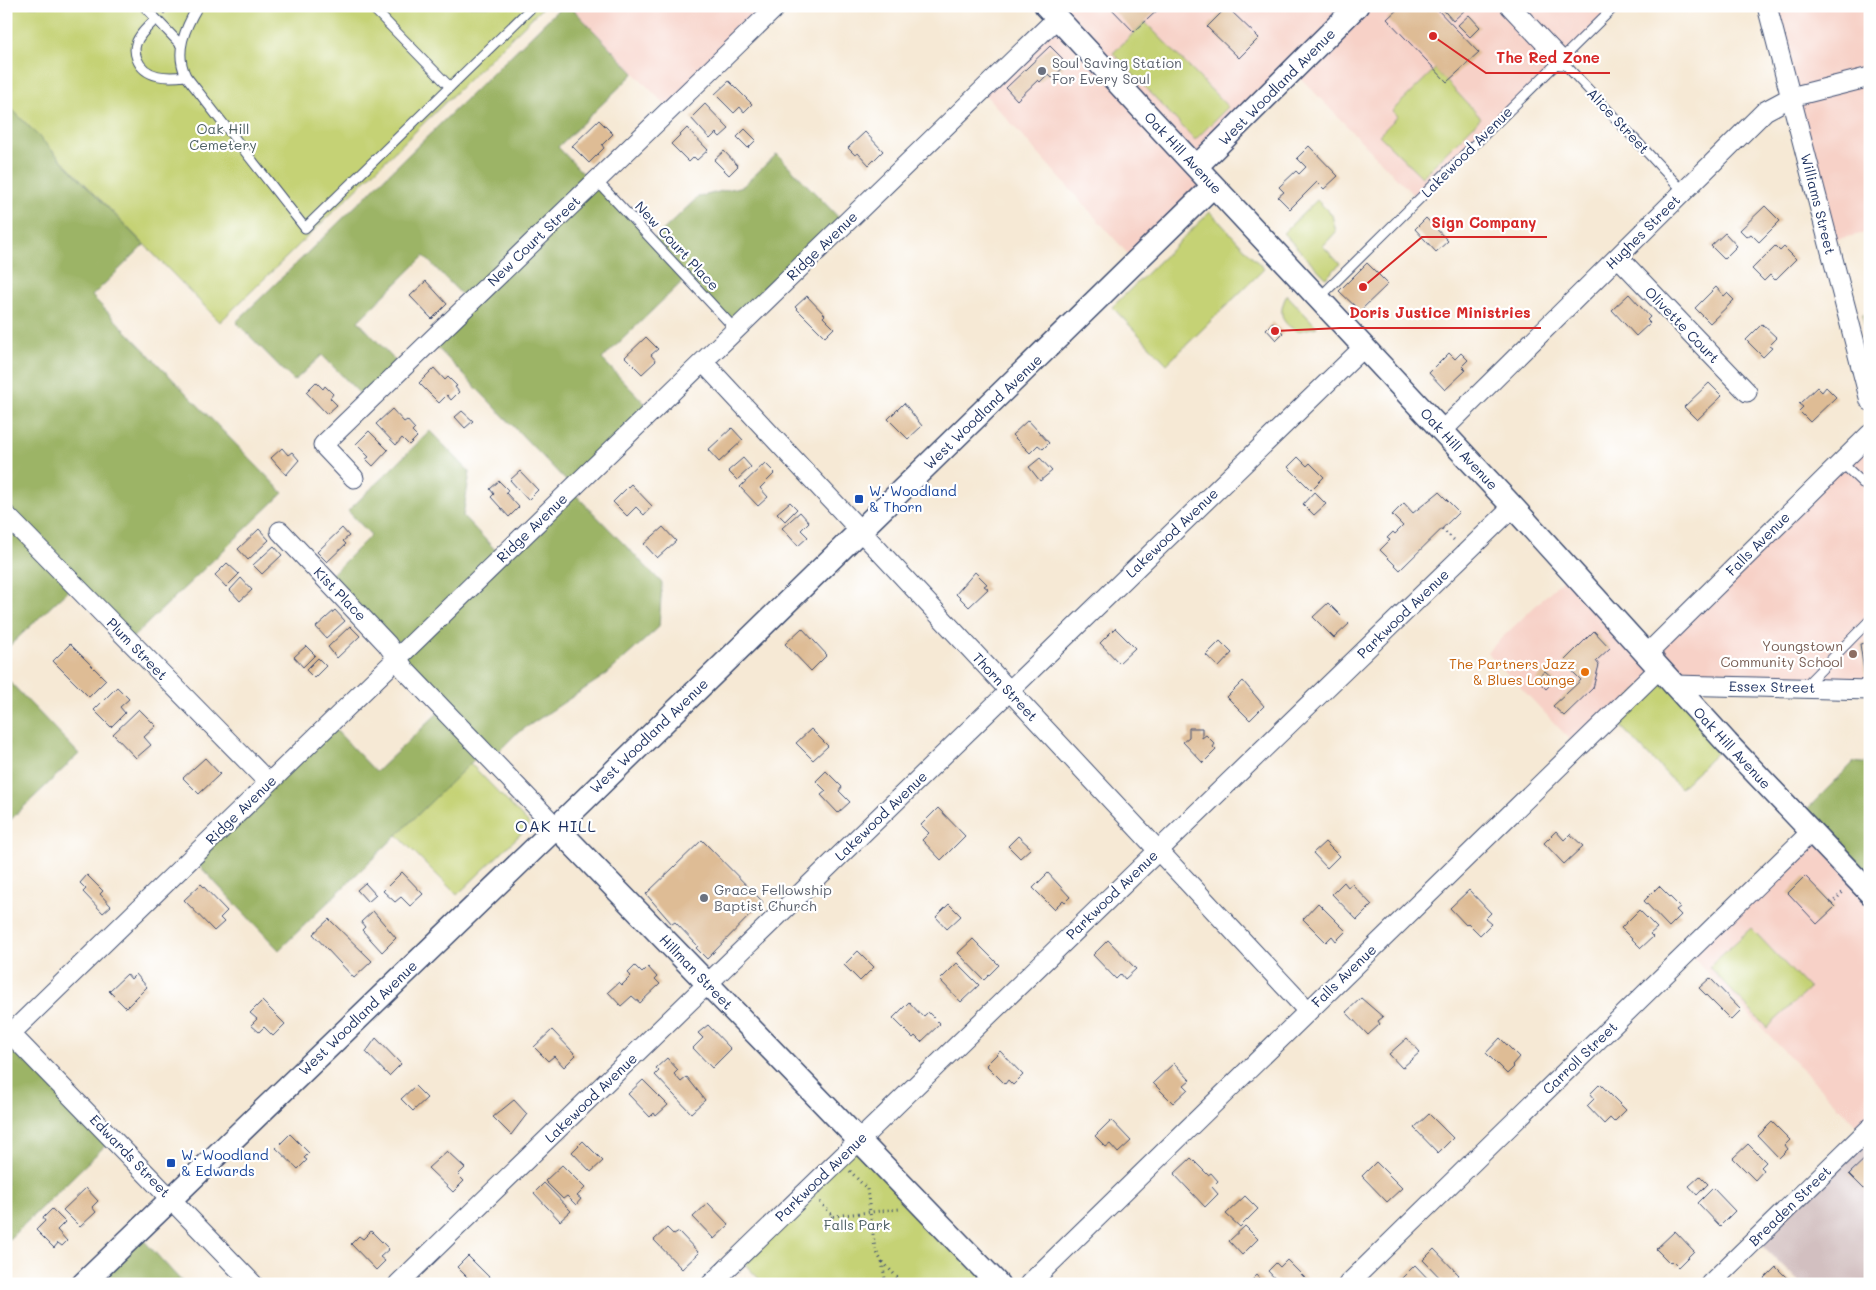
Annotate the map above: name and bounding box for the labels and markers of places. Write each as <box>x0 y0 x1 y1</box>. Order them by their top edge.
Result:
callout: The Red Zone <box>1486 43 1610 73</box>
place label: Soul Saving Station For Every Soul <box>1052 53 1182 88</box>
marker: Soul Saving Station For Every Soul <box>1036 65 1048 77</box>
callout: Sign Company <box>1422 207 1547 237</box>
callout: Doris Justice Ministries <box>1340 298 1541 328</box>
place label: W. Woodland & Thorn <box>869 481 957 516</box>
marker: W. Woodland & Thorn <box>853 493 865 505</box>
place label: Youngstown Community School <box>1721 636 1843 671</box>
marker: Youngstown Community School <box>1847 648 1859 660</box>
place label: The Partners Jazz & Blues Lounge <box>1449 654 1575 689</box>
marker: The Partners Jazz & Blues Lounge <box>1579 666 1591 678</box>
place label: Grace Fellowship Baptist Church <box>714 880 832 915</box>
marker: Grace Fellowship Baptist Church <box>698 892 710 904</box>
place label: W. Woodland & Edwards <box>181 1145 269 1180</box>
marker: W. Woodland & Edwards <box>165 1157 177 1169</box>

